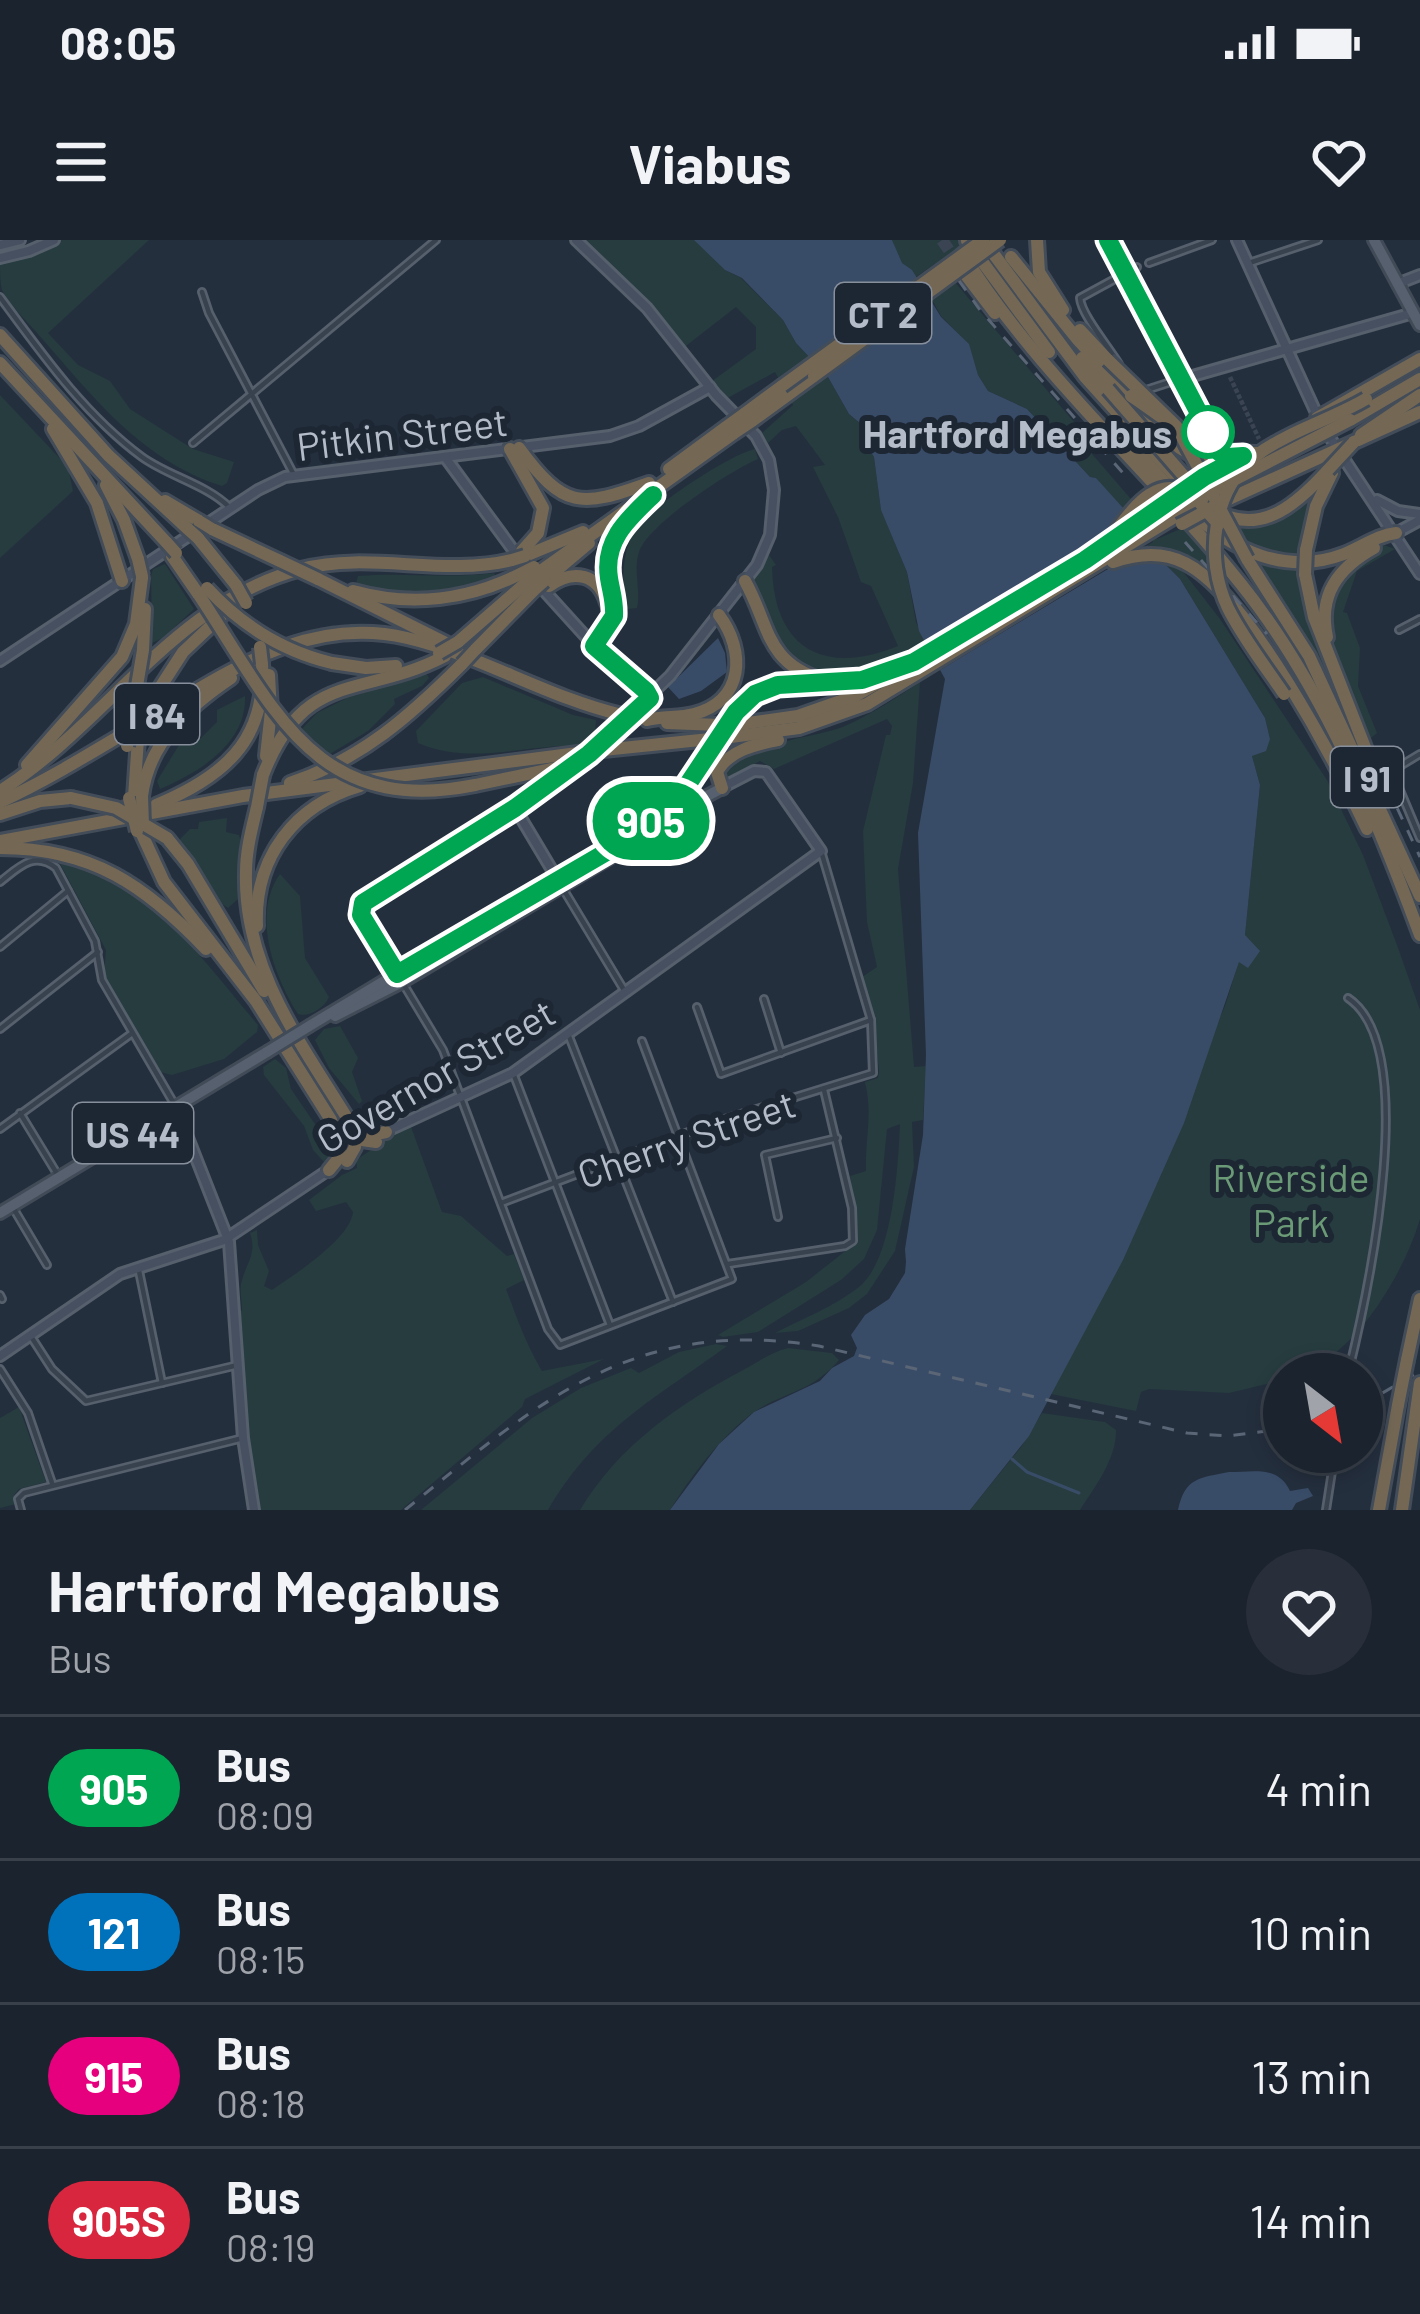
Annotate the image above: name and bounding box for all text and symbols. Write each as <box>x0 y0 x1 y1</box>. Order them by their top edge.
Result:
text: 08:05 <box>60 15 176 69</box>
icon: menu <box>48 129 114 195</box>
icon: heart <box>1306 129 1372 195</box>
text: Viabus <box>629 130 791 195</box>
road number: CT 2 <box>835 283 931 343</box>
street label: Pitkin Street <box>294 397 510 469</box>
marker: Hartford Megabus <box>1183 407 1233 457</box>
place label: Hartford Megabus <box>863 409 1172 456</box>
road number: I 84 <box>115 684 199 744</box>
road number: I 91 <box>1331 747 1403 807</box>
line badge: 905 <box>582 782 720 860</box>
text: 905 <box>617 796 685 846</box>
street label: Governor Street <box>307 988 563 1162</box>
street label: Cherry Street <box>571 1079 801 1197</box>
road number: US 44 <box>73 1103 193 1163</box>
park label: Riverside Park <box>1212 1153 1370 1245</box>
north arrow <box>1263 1353 1383 1473</box>
map controls <box>1263 1353 1383 1473</box>
button: heart <box>1246 1549 1372 1675</box>
text: Hartford Megabus <box>48 1555 500 1623</box>
text: Bus <box>48 1634 112 1681</box>
text: Bus <box>216 1737 291 1791</box>
text: 4 min <box>1265 1761 1372 1815</box>
text: 905 <box>80 1763 148 1813</box>
text: 08:09 <box>216 1791 314 1838</box>
text: Bus <box>216 1881 291 1935</box>
text: 10 min <box>1249 1905 1372 1959</box>
text: 121 <box>87 1907 141 1957</box>
text: 08:15 <box>216 1935 305 1982</box>
text: Bus <box>216 2025 291 2079</box>
text: 13 min <box>1251 2049 1372 2103</box>
text: 915 <box>85 2051 143 2101</box>
text: 08:18 <box>216 2079 306 2126</box>
text: Bus <box>226 2169 301 2223</box>
text: 14 min <box>1250 2193 1372 2247</box>
text: 905S <box>72 2195 166 2245</box>
text: 08:19 <box>226 2223 315 2270</box>

